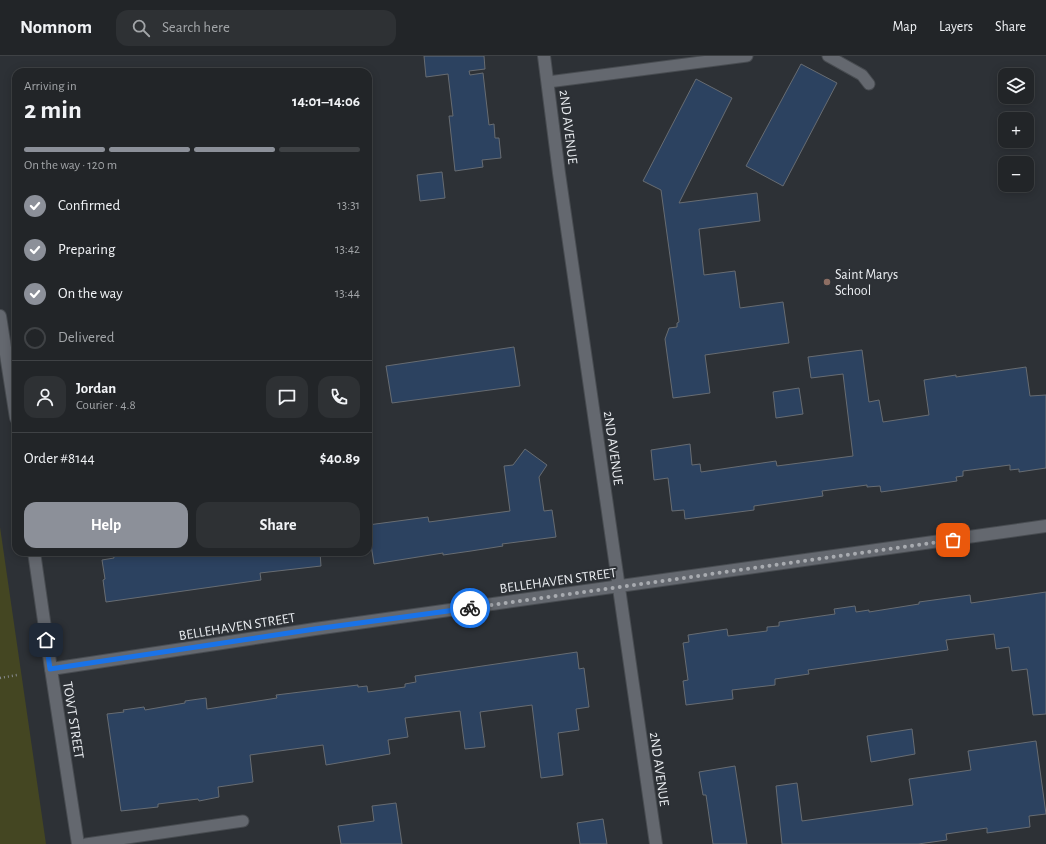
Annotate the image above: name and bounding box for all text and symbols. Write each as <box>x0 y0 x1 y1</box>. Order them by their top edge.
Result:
search box <box>116 10 396 46</box>
icon: search <box>130 17 152 39</box>
text: Nomnom <box>20 18 92 37</box>
text: Search here <box>162 20 230 35</box>
text: Map <box>892 20 917 34</box>
text: Layers <box>939 20 973 34</box>
text: Share <box>995 20 1026 34</box>
map controls <box>998 68 1034 192</box>
button: layers <box>998 68 1034 104</box>
text: Arriving in <box>24 80 77 93</box>
street label: 2ND AVENUE <box>557 89 580 165</box>
text: 14:01–14:06 <box>292 94 360 109</box>
text: 2 min <box>24 97 82 123</box>
button: + <box>998 112 1034 148</box>
button: − <box>998 156 1034 192</box>
text: On the way · 120 m <box>24 159 117 172</box>
icon: check <box>24 195 46 217</box>
text: Confirmed <box>58 198 120 213</box>
text: 13:31 <box>337 199 360 212</box>
icon: check <box>24 239 46 261</box>
text: Preparing <box>58 242 115 257</box>
text: 13:42 <box>335 243 360 256</box>
place label: Saint Marys School <box>835 268 898 298</box>
marker: Saint Marys School <box>822 277 832 287</box>
icon: check <box>24 283 46 305</box>
text: On the way <box>58 286 123 301</box>
text: 13:44 <box>335 287 360 300</box>
text: Delivered <box>58 330 115 345</box>
button: person <box>24 376 66 418</box>
button: chat <box>266 376 308 418</box>
button: phone <box>318 376 360 418</box>
text: Jordan <box>76 381 116 396</box>
text: Courier · 4.8 <box>76 399 136 412</box>
street label: 2ND AVENUE <box>601 410 625 486</box>
text: Order #8144 <box>24 451 95 466</box>
text: $40.89 <box>320 451 360 466</box>
button: Help <box>24 502 188 548</box>
button: Share <box>196 502 360 548</box>
pin <box>936 523 970 557</box>
icon: bag <box>942 529 964 551</box>
street label: BELLEHAVEN STREET <box>499 566 618 596</box>
courier <box>450 588 490 628</box>
icon: bike <box>459 597 481 619</box>
street label: BELLEHAVEN STREET <box>178 611 297 643</box>
pin <box>29 623 63 657</box>
icon: home <box>35 629 57 651</box>
street label: TOWT STREET <box>60 681 86 760</box>
street label: 2ND AVENUE <box>647 731 671 807</box>

